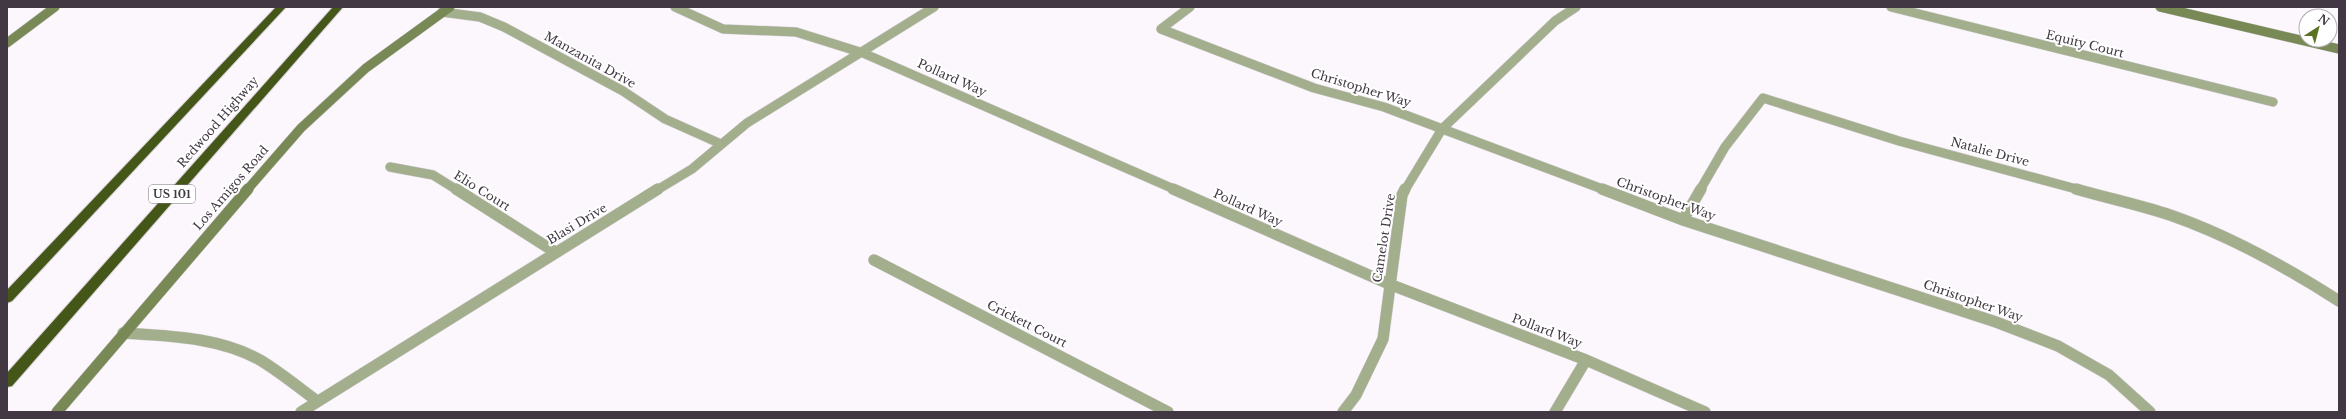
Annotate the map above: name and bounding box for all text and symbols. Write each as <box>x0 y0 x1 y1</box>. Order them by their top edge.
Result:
north arrow <box>2298 8 2338 48</box>
text: N <box>2316 11 2333 29</box>
street label: Equity Court <box>2045 27 2126 61</box>
street label: Manzanita Drive <box>542 28 639 91</box>
street label: Pollard Way <box>915 56 989 100</box>
street label: Christopher Way <box>1309 65 1414 110</box>
street label: Redwood Highway <box>174 73 262 170</box>
street label: Natalie Drive <box>1949 134 2031 169</box>
street label: Los Amigos Road <box>190 142 271 233</box>
street label: Elio Court <box>451 167 514 214</box>
street label: Christopher Way <box>1615 174 1718 224</box>
road number: US 101 <box>149 185 195 203</box>
street label: Pollard Way <box>1211 186 1285 230</box>
street label: Camelot Drive <box>1369 192 1398 284</box>
street label: Blasi Drive <box>544 200 609 247</box>
street label: Christopher Way <box>1921 276 2025 325</box>
street label: Crickett Court <box>985 297 1070 350</box>
street label: Pollard Way <box>1510 310 1585 351</box>

